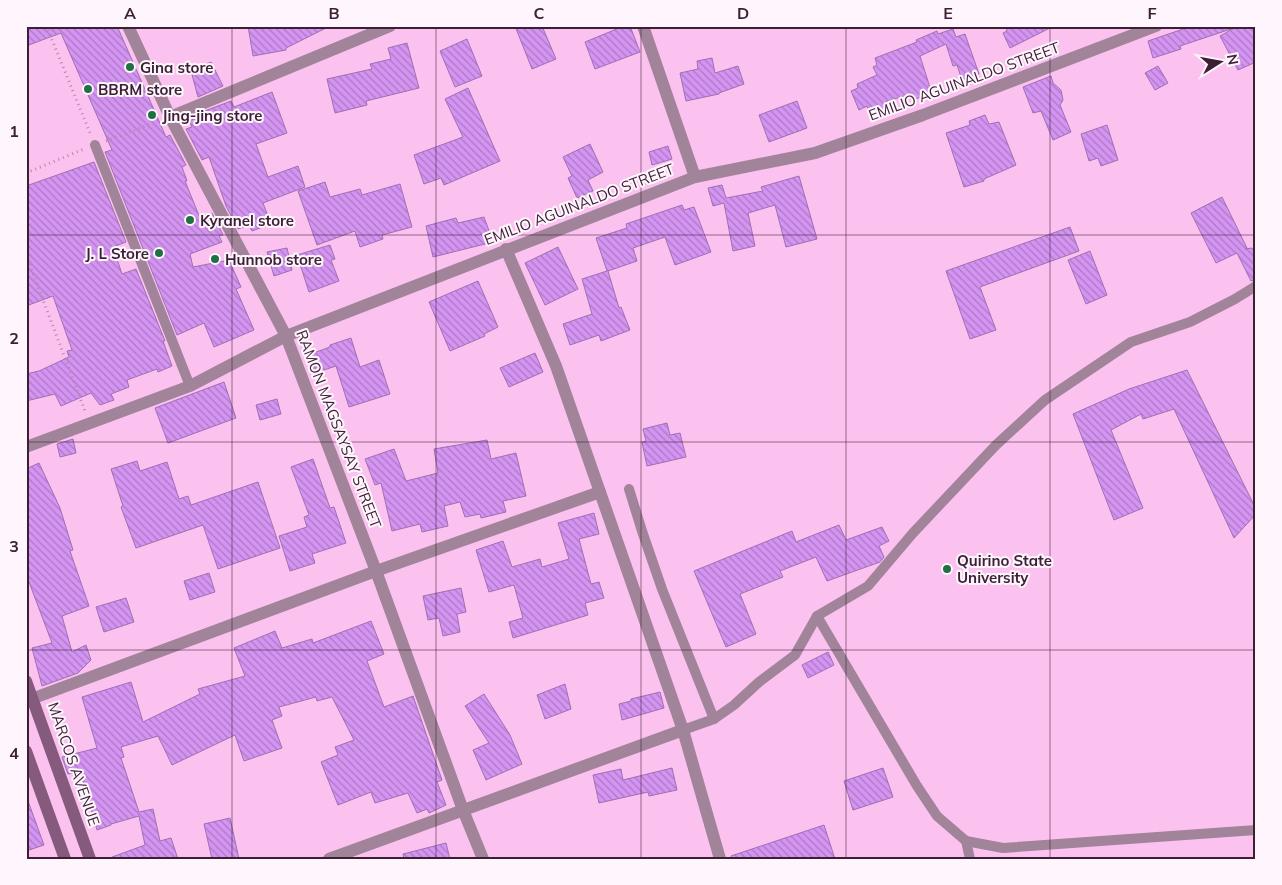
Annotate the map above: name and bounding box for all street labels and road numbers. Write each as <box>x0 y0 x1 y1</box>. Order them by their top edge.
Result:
street label: EMILIO AGUINALDO STREET <box>866 38 1062 124</box>
street label: EMILIO AGUINALDO STREET <box>481 159 677 249</box>
street label: RAMON MAGSAYSAY STREET <box>292 327 386 531</box>
street label: MARCOS AVENUE <box>44 700 104 828</box>

